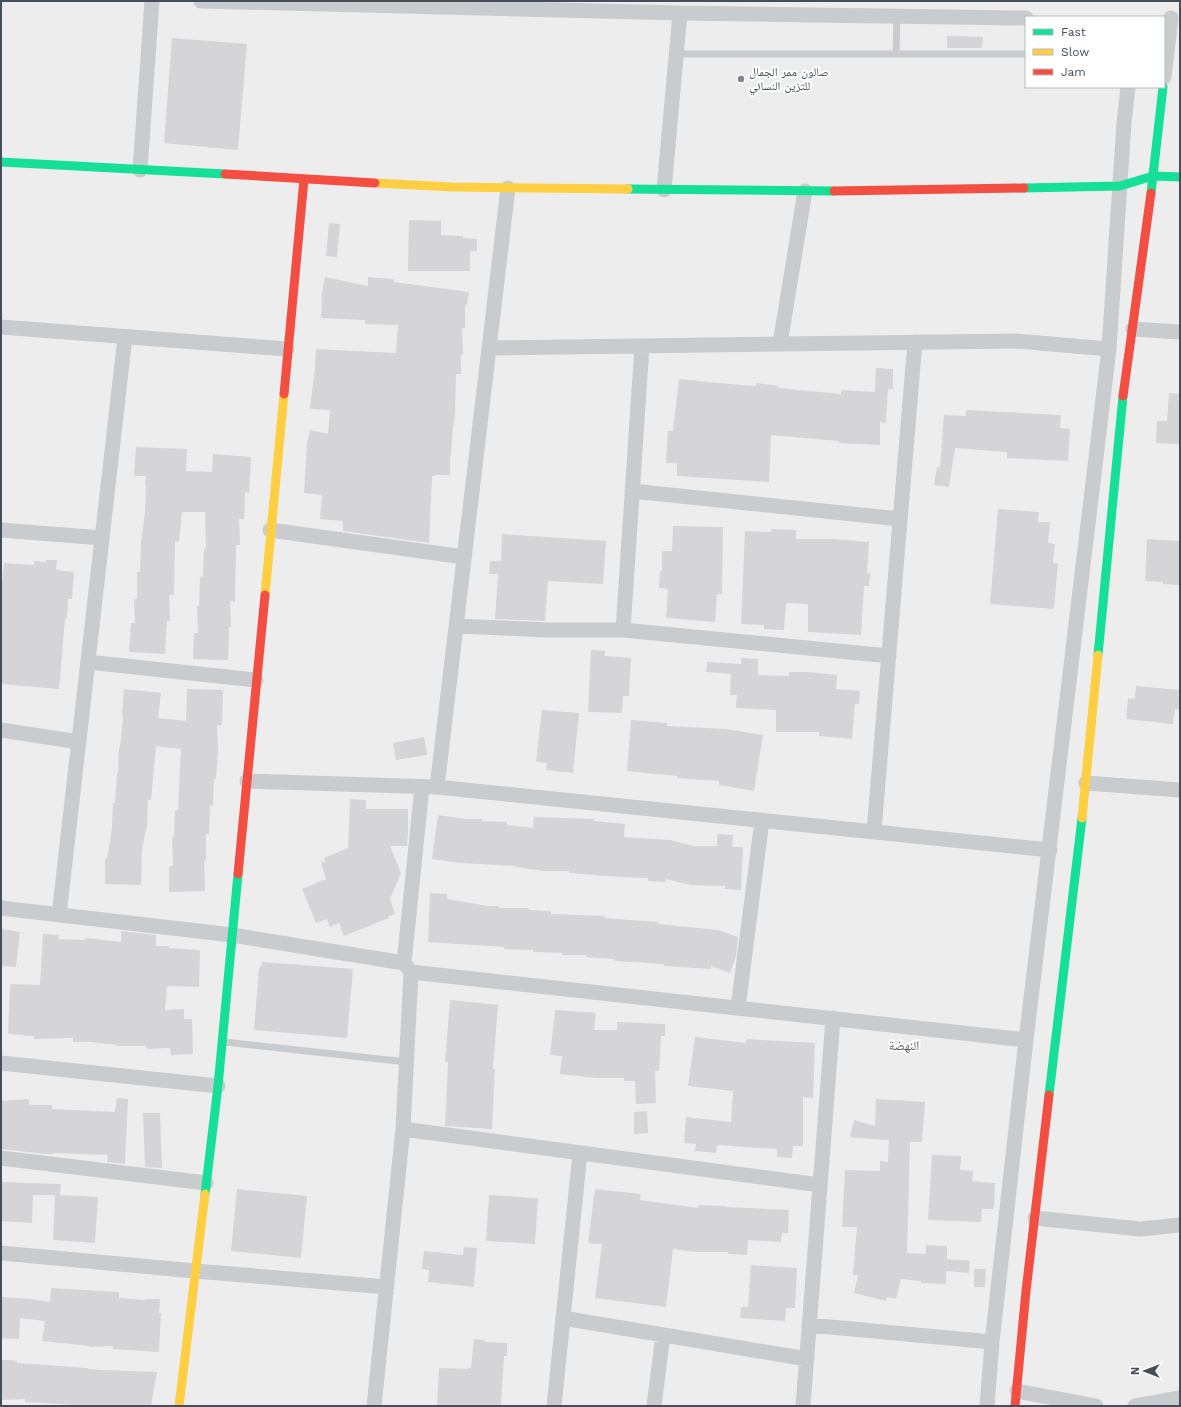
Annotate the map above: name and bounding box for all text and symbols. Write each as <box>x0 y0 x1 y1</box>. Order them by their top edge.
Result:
legend <box>1025 16 1165 88</box>
text: Fast <box>1061 25 1086 39</box>
text: Slow <box>1061 45 1089 59</box>
place label: صالون ممر الجمال للتزين النسائي <box>749 65 829 96</box>
text: Jam <box>1061 65 1086 79</box>
marker: صالون ممر الجمال للتزين النسائي <box>736 74 746 84</box>
district label: النهضة <box>889 1038 919 1053</box>
north arrow <box>1125 1351 1165 1391</box>
text: N <box>1129 1367 1142 1375</box>

